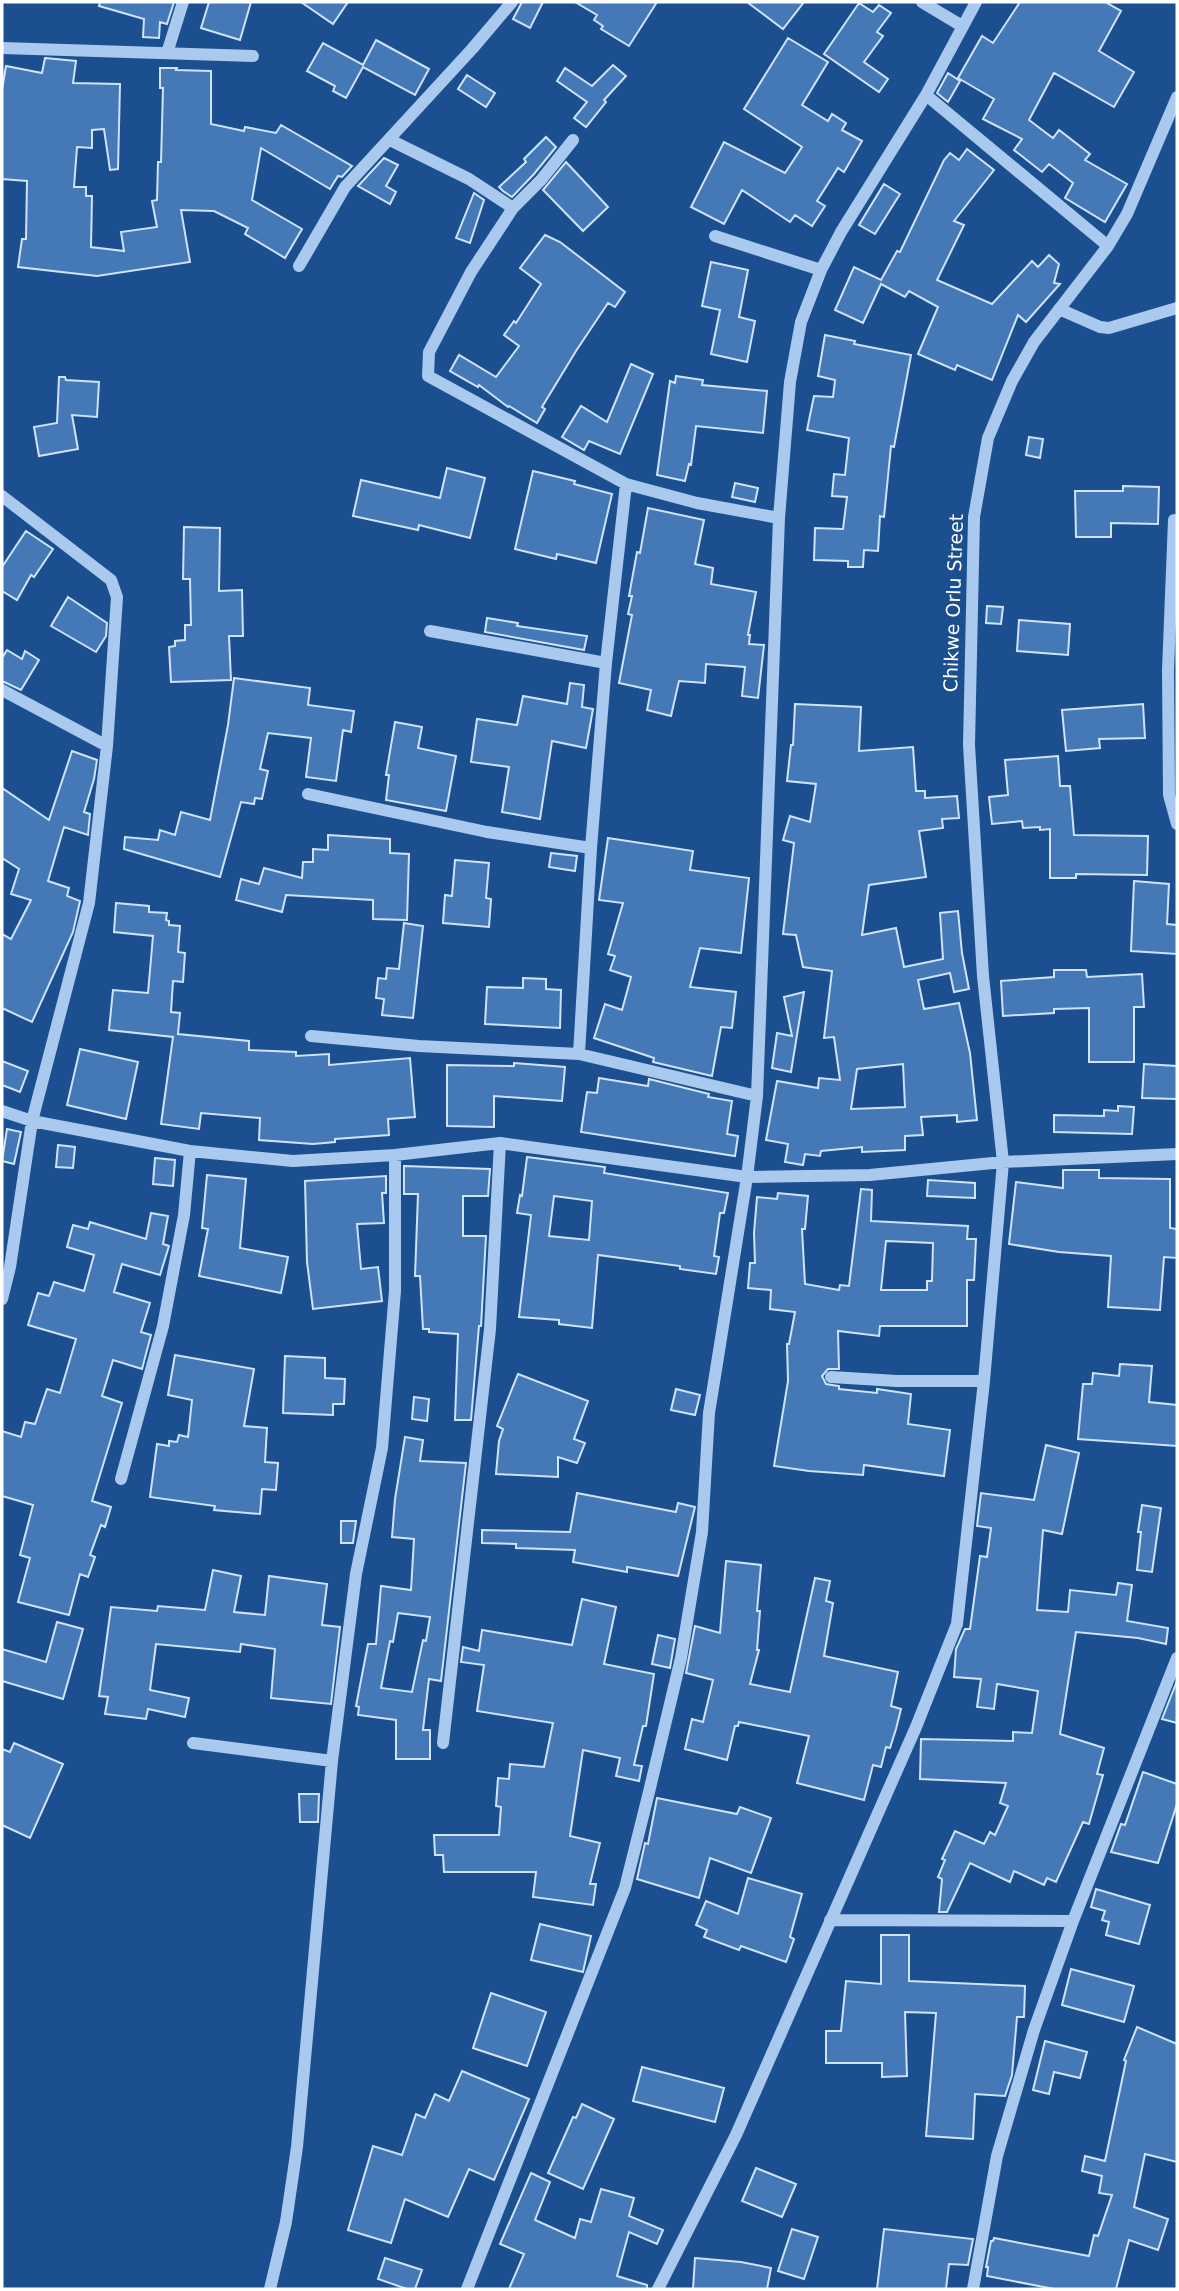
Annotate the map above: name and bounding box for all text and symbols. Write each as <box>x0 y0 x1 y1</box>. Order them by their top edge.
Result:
street label: Chikwe Orlu Street <box>939 513 967 693</box>

